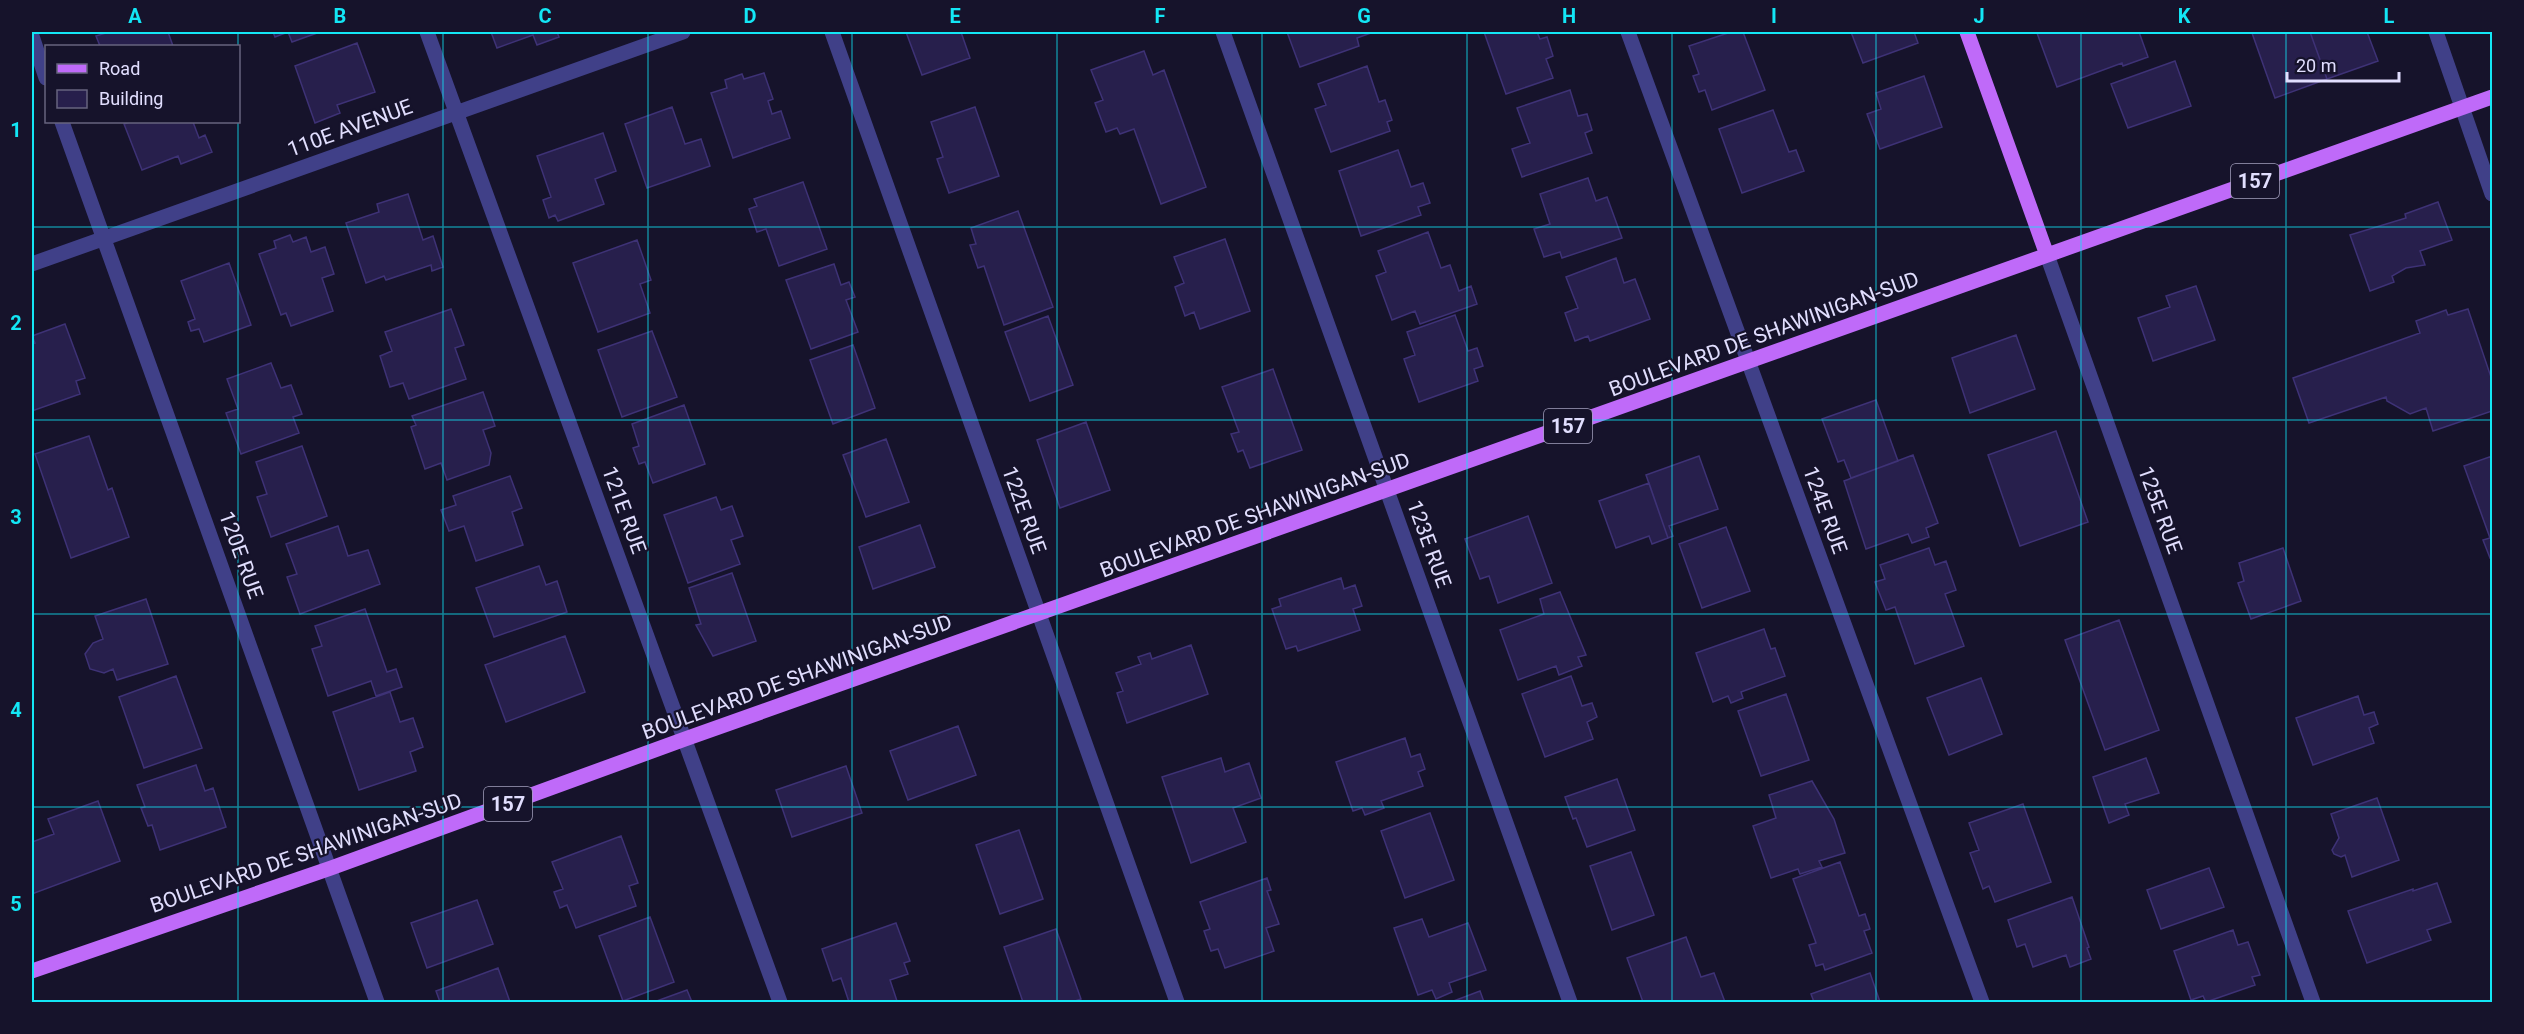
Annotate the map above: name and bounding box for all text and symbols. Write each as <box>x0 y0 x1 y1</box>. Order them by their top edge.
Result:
text: A <box>128 4 142 28</box>
text: B <box>334 4 346 28</box>
text: C <box>538 4 552 28</box>
text: D <box>744 4 757 28</box>
text: E <box>949 4 961 28</box>
text: F <box>1155 4 1166 28</box>
text: G <box>1357 4 1371 28</box>
text: H <box>1562 4 1576 28</box>
text: I <box>1771 4 1777 28</box>
text: J <box>1973 4 1985 28</box>
text: K <box>2178 4 2191 28</box>
text: L <box>2384 4 2395 28</box>
legend <box>45 45 240 123</box>
scale bar <box>2287 45 2400 83</box>
text: 20 m <box>2296 55 2336 76</box>
text: Road <box>99 58 140 79</box>
text: Building <box>99 88 163 109</box>
street label: 110E AVENUE <box>284 94 416 162</box>
text: 1 <box>10 118 22 142</box>
road number: 157 <box>2231 164 2279 198</box>
street label: BOULEVARD DE SHAWINIGAN-SUD <box>1606 267 1922 401</box>
text: 2 <box>10 311 22 335</box>
road number: 157 <box>1544 409 1592 443</box>
street label: BOULEVARD DE SHAWINIGAN-SUD <box>1097 448 1413 582</box>
street label: 121E RUE <box>597 463 651 557</box>
street label: 122E RUE <box>997 463 1051 557</box>
street label: 124E RUE <box>1798 463 1852 557</box>
street label: 125E RUE <box>2133 463 2187 557</box>
street label: 123E RUE <box>1402 497 1456 591</box>
text: 3 <box>10 505 22 529</box>
street label: 120E RUE <box>214 508 268 602</box>
street label: BOULEVARD DE SHAWINIGAN-SUD <box>639 610 955 744</box>
text: 4 <box>10 698 22 722</box>
road number: 157 <box>484 787 532 821</box>
street label: BOULEVARD DE SHAWINIGAN-SUD <box>147 788 465 918</box>
text: 5 <box>10 892 22 916</box>

